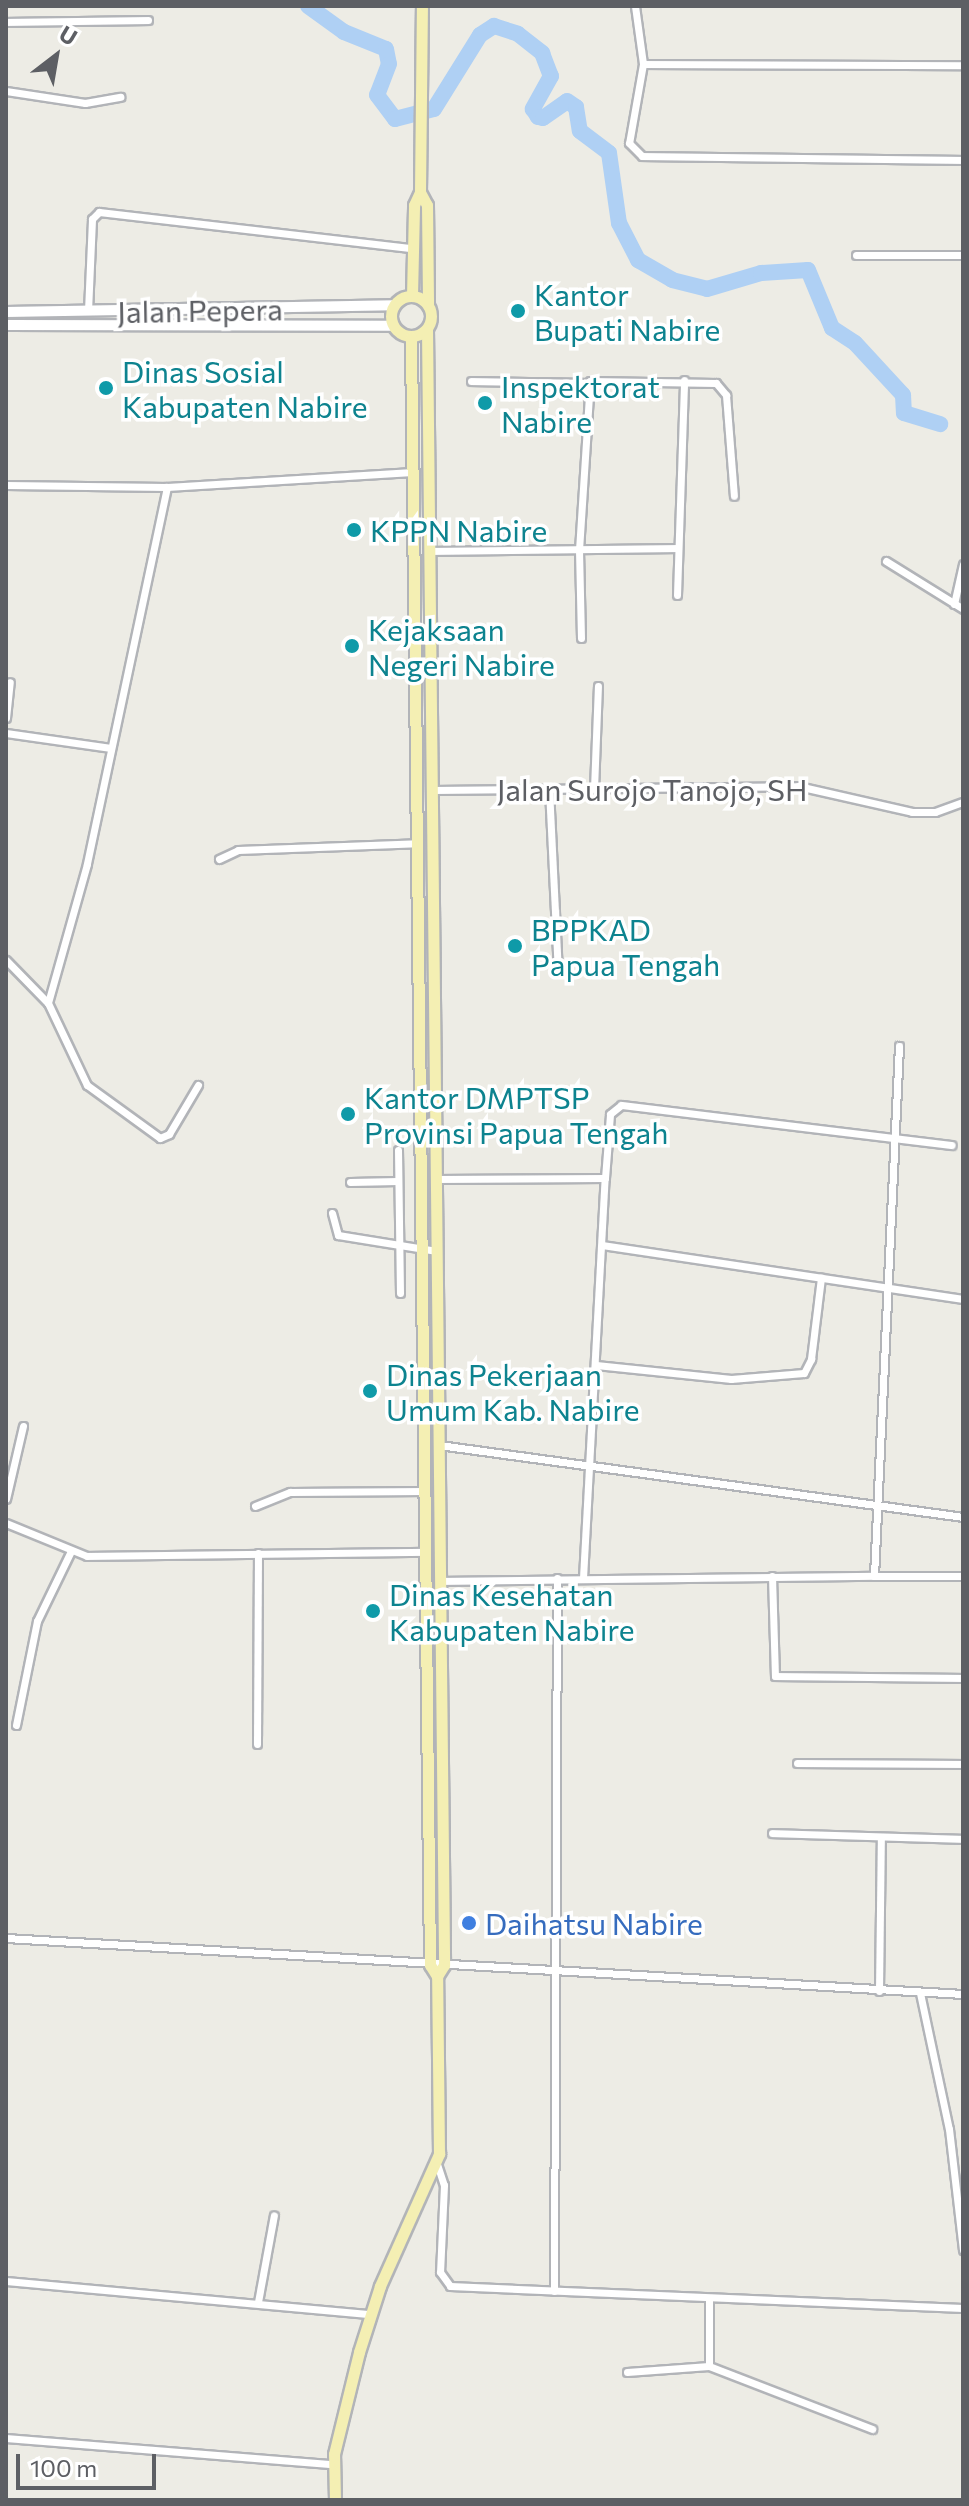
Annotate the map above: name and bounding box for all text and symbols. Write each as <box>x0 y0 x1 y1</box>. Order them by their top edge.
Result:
north arrow <box>16 16 96 96</box>
text: U <box>55 19 82 51</box>
place label: Kantor Bupati Nabire <box>534 276 720 346</box>
street label: Jalan Pepera <box>117 291 283 329</box>
marker: Kantor Bupati Nabire <box>509 302 527 320</box>
place label: Dinas Sosial Kabupaten Nabire <box>122 353 368 424</box>
place label: Inspektorat Nabire <box>501 368 660 438</box>
marker: Dinas Sosial Kabupaten Nabire <box>97 379 115 397</box>
marker: Inspektorat Nabire <box>476 394 494 412</box>
place label: KPPN Nabire <box>370 512 547 548</box>
marker: KPPN Nabire <box>345 521 363 539</box>
place label: Kejaksaan Negeri Nabire <box>368 611 555 682</box>
marker: Kejaksaan Negeri Nabire <box>343 637 361 655</box>
street label: Jalan Surojo Tanojo, SH <box>497 771 807 807</box>
place label: BPPKAD Papua Tengah <box>531 911 720 982</box>
marker: BPPKAD Papua Tengah <box>506 937 524 955</box>
place label: Kantor DMPTSP Provinsi Papua Tengah <box>364 1079 668 1150</box>
marker: Kantor DMPTSP Provinsi Papua Tengah <box>339 1105 357 1123</box>
place label: Dinas Pekerjaan Umum Kab. Nabire <box>386 1356 639 1426</box>
marker: Dinas Pekerjaan Umum Kab. Nabire <box>361 1382 379 1400</box>
place label: Dinas Kesehatan Kabupaten Nabire <box>389 1576 635 1646</box>
marker: Dinas Kesehatan Kabupaten Nabire <box>364 1602 382 1620</box>
place label: Daihatsu Nabire <box>485 1905 703 1941</box>
marker: Daihatsu Nabire <box>460 1914 478 1932</box>
scale bar <box>20 2438 160 2488</box>
text: 100 m <box>30 2453 97 2482</box>

